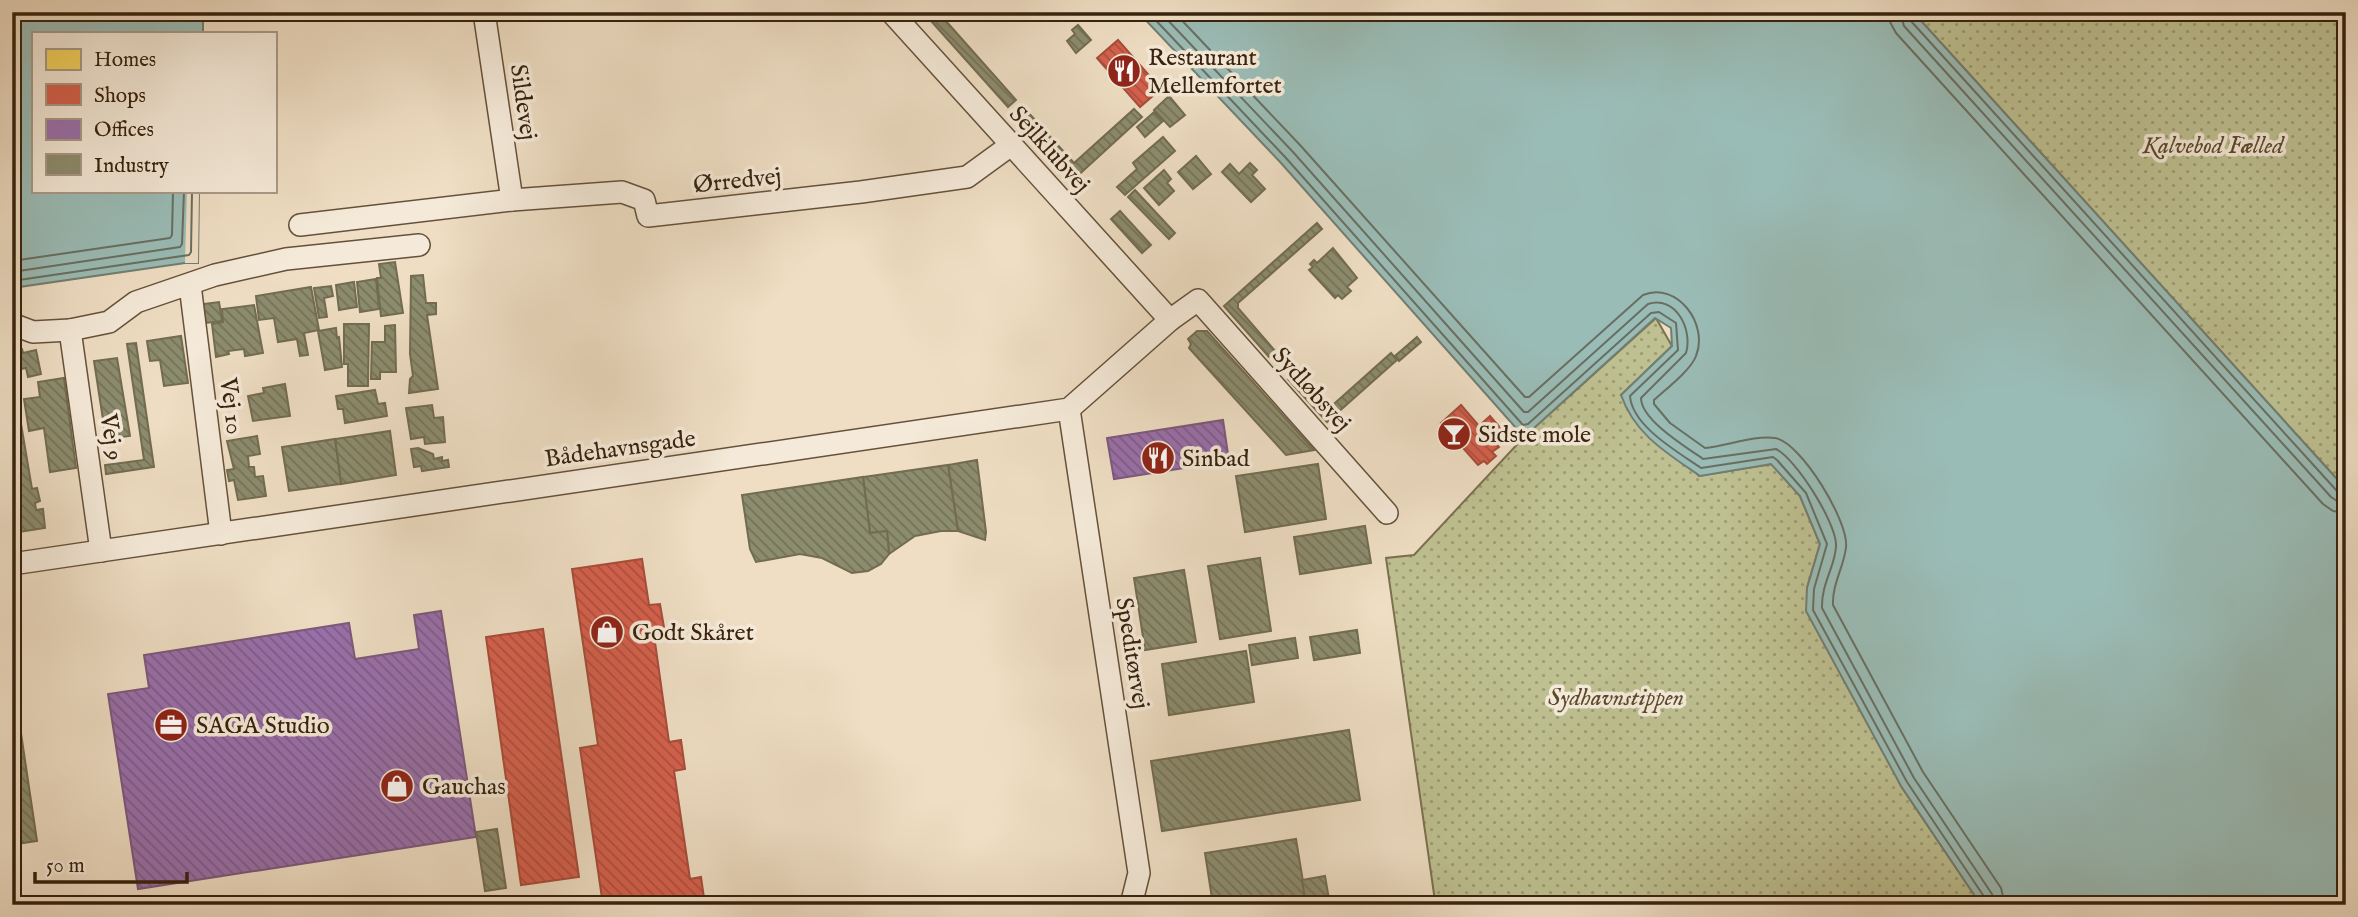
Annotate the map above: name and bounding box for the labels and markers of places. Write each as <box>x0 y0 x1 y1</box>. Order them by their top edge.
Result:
place label: Restaurant Mellemfortet <box>1148 43 1282 102</box>
restaurant icon: Restaurant Mellemfortet <box>1105 52 1143 90</box>
bar icon: Sidste mole <box>1435 415 1473 453</box>
place label: Sidste mole <box>1478 420 1591 451</box>
restaurant icon: Sinbad <box>1139 439 1177 477</box>
place label: Sinbad <box>1182 444 1250 475</box>
shop icon: Godt Skåret <box>588 613 626 651</box>
place label: Godt Skåret <box>632 618 754 649</box>
office icon: SAGA Studio <box>152 706 190 744</box>
place label: SAGA Studio <box>196 711 330 742</box>
shop icon: Gauchas <box>378 767 416 805</box>
place label: Gauchas <box>422 772 506 803</box>

